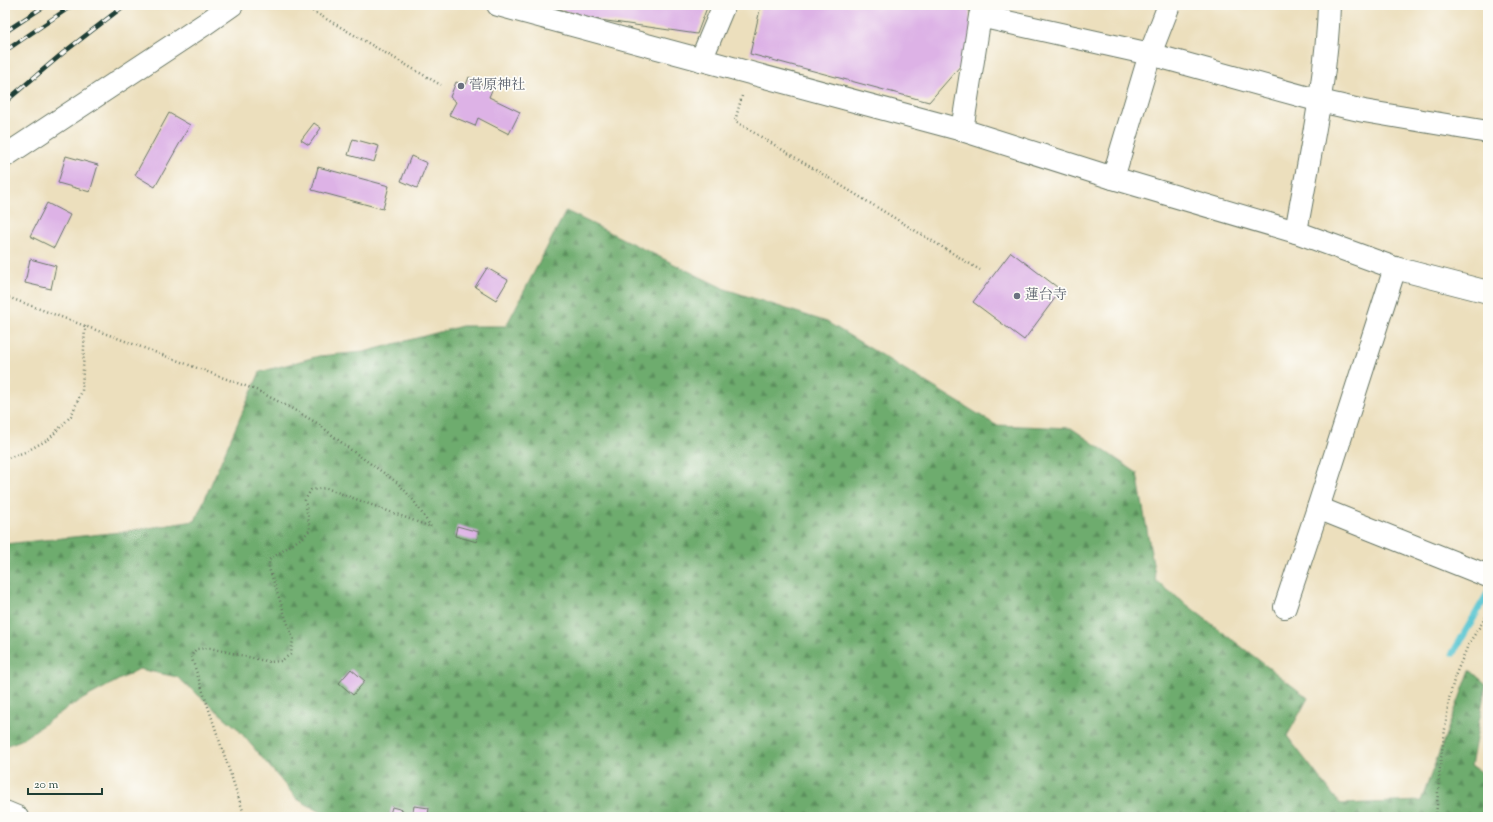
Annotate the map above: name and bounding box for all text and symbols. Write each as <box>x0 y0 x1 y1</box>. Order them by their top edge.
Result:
place label: 菅原神社 <box>469 76 525 96</box>
marker: 菅原神社 <box>456 81 466 91</box>
place label: 蓮台寺 <box>1025 286 1067 306</box>
marker: 蓮台寺 <box>1012 291 1022 301</box>
scale bar <box>28 770 102 796</box>
text: 20 m <box>34 776 59 794</box>

